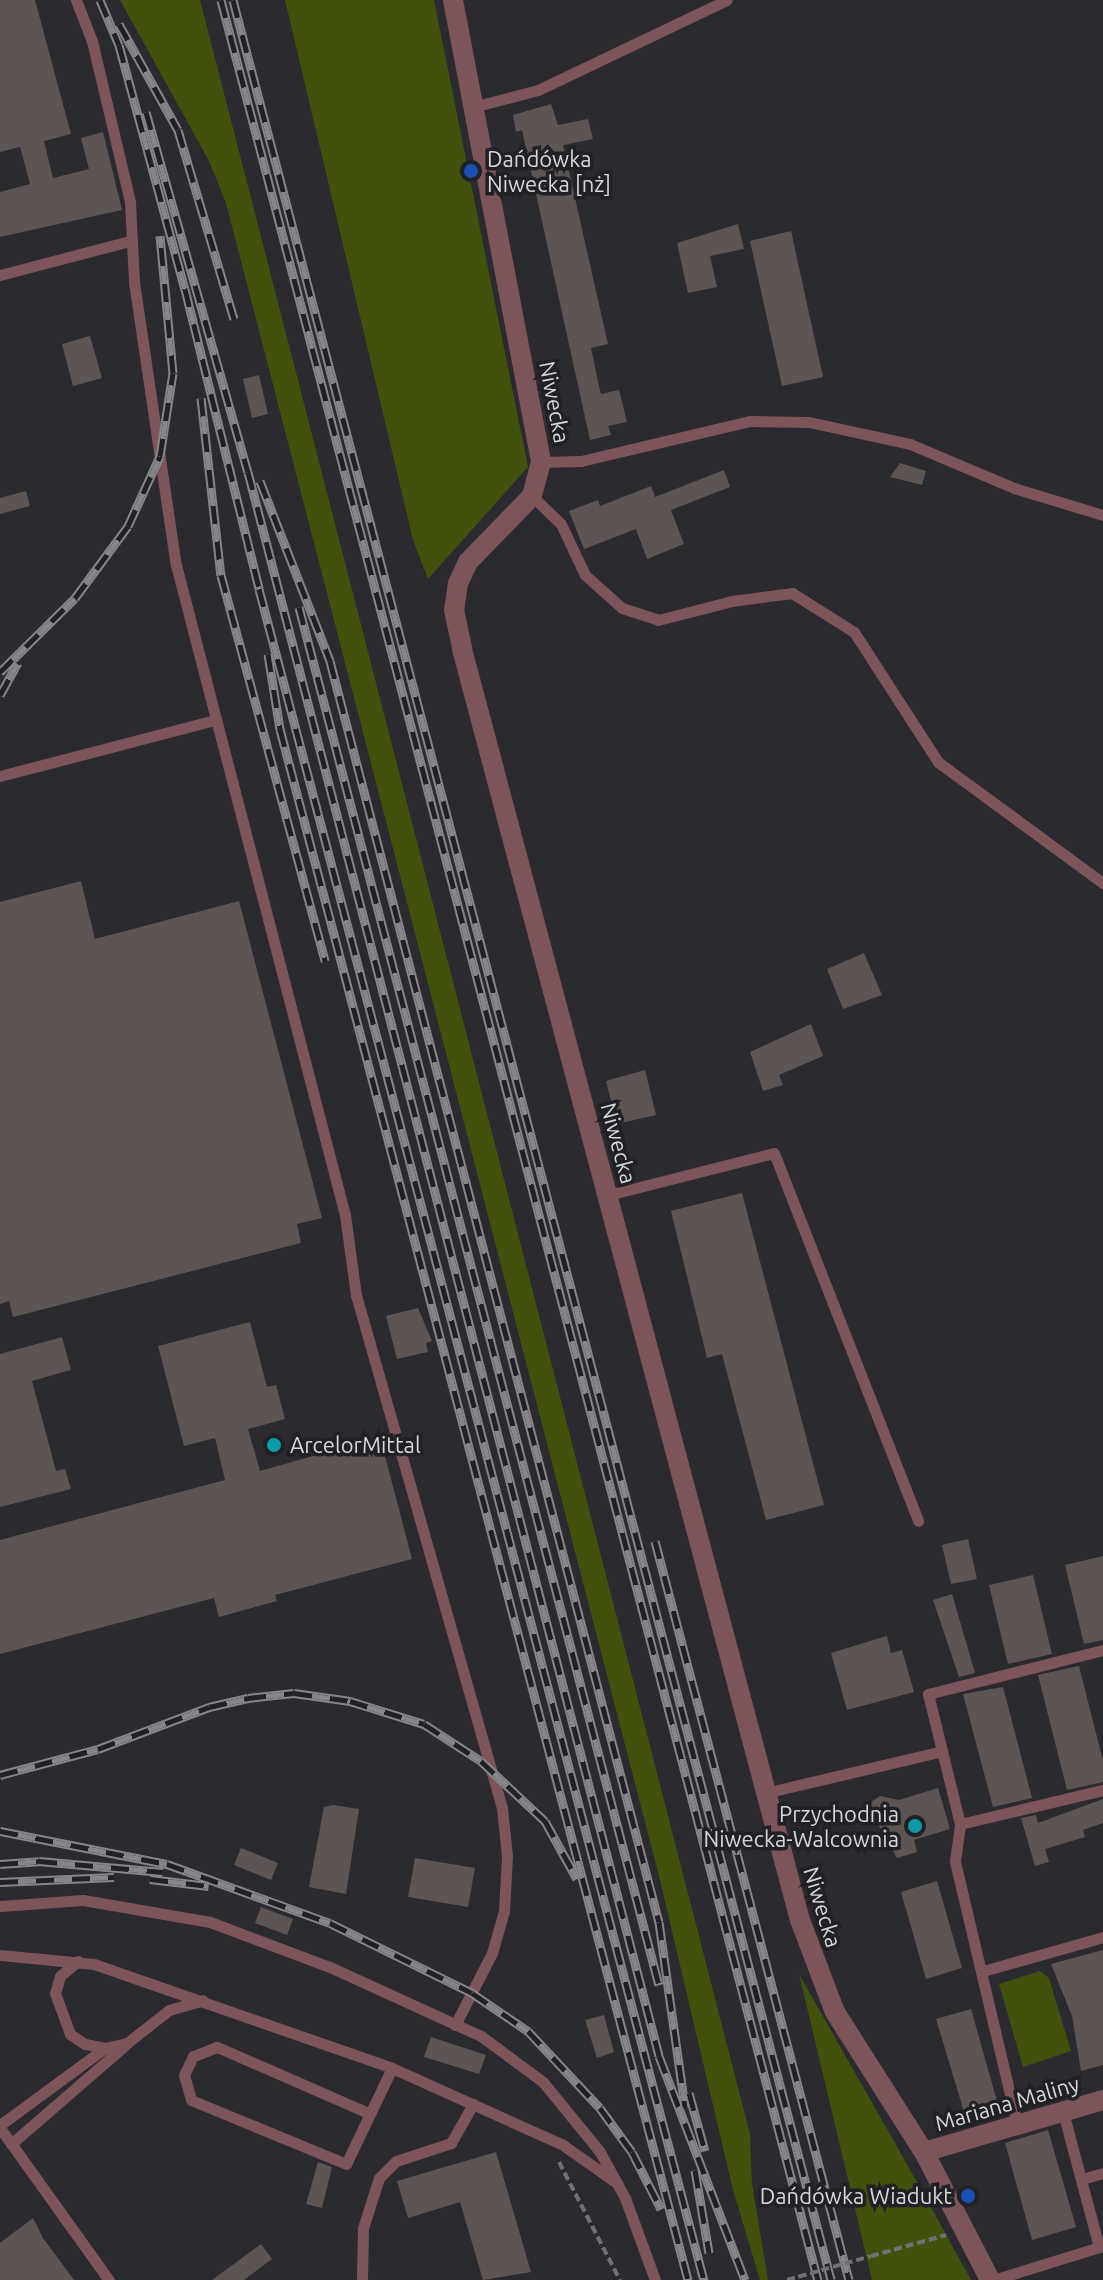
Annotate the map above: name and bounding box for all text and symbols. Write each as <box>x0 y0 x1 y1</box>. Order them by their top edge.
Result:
place label: Dańdówka Niwecka [nż] <box>487 145 611 196</box>
marker: Dańdówka Niwecka [nż] <box>462 162 480 180</box>
street label: Niwecka <box>534 359 576 445</box>
street label: Niwecka <box>596 1100 642 1186</box>
place label: ArcelorMittal <box>290 1432 421 1458</box>
marker: ArcelorMittal <box>265 1436 283 1454</box>
place label: Przychodnia Niwecka-Walcownia <box>704 1800 899 1852</box>
marker: Przychodnia Niwecka-Walcownia <box>906 1817 924 1835</box>
street label: Niwecka <box>798 1864 848 1950</box>
street label: Mariana Maliny <box>932 2070 1082 2136</box>
place label: Dańdówka Wiadukt <box>760 2183 952 2209</box>
marker: Dańdówka Wiadukt <box>959 2187 977 2205</box>

